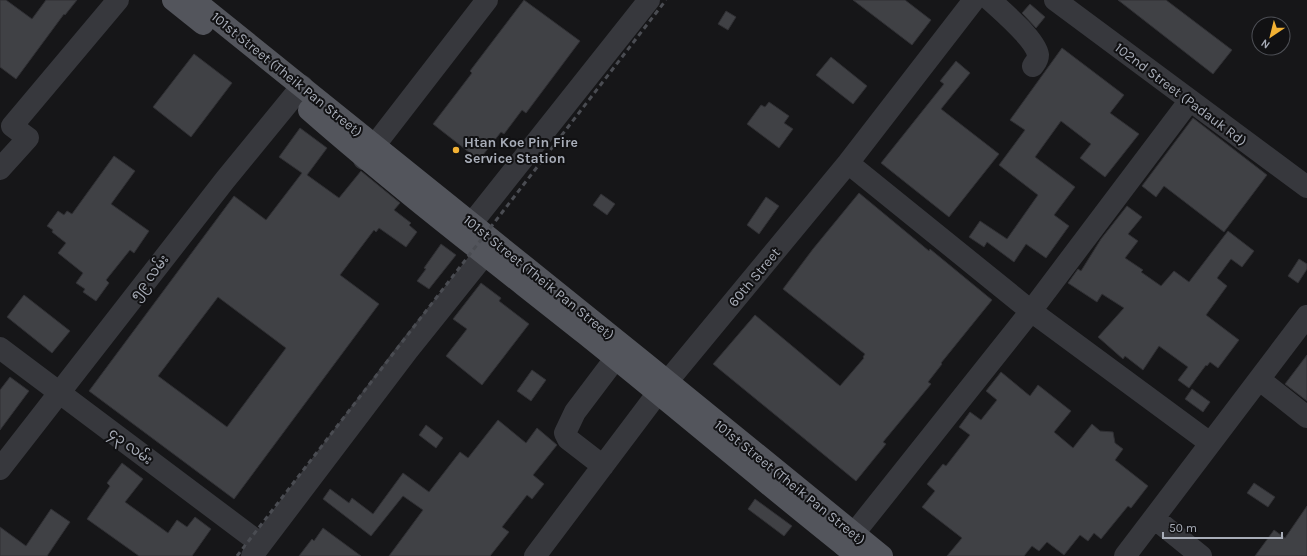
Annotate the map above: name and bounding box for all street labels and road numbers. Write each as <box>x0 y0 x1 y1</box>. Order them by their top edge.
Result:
street label: 101st Street (Theik Pan Street) <box>208 8 365 140</box>
street label: 102nd Street (Padauk Rd) <box>1111 39 1250 150</box>
street label: 101st Street (Theik Pan Street) <box>460 211 617 343</box>
street label: 60th Street <box>725 244 784 310</box>
street label: ၅၉ လမ်း <box>125 250 175 305</box>
street label: 101st Street (Theik Pan Street) <box>711 416 868 548</box>
street label: ၄၃ လမ်း <box>104 423 157 471</box>

